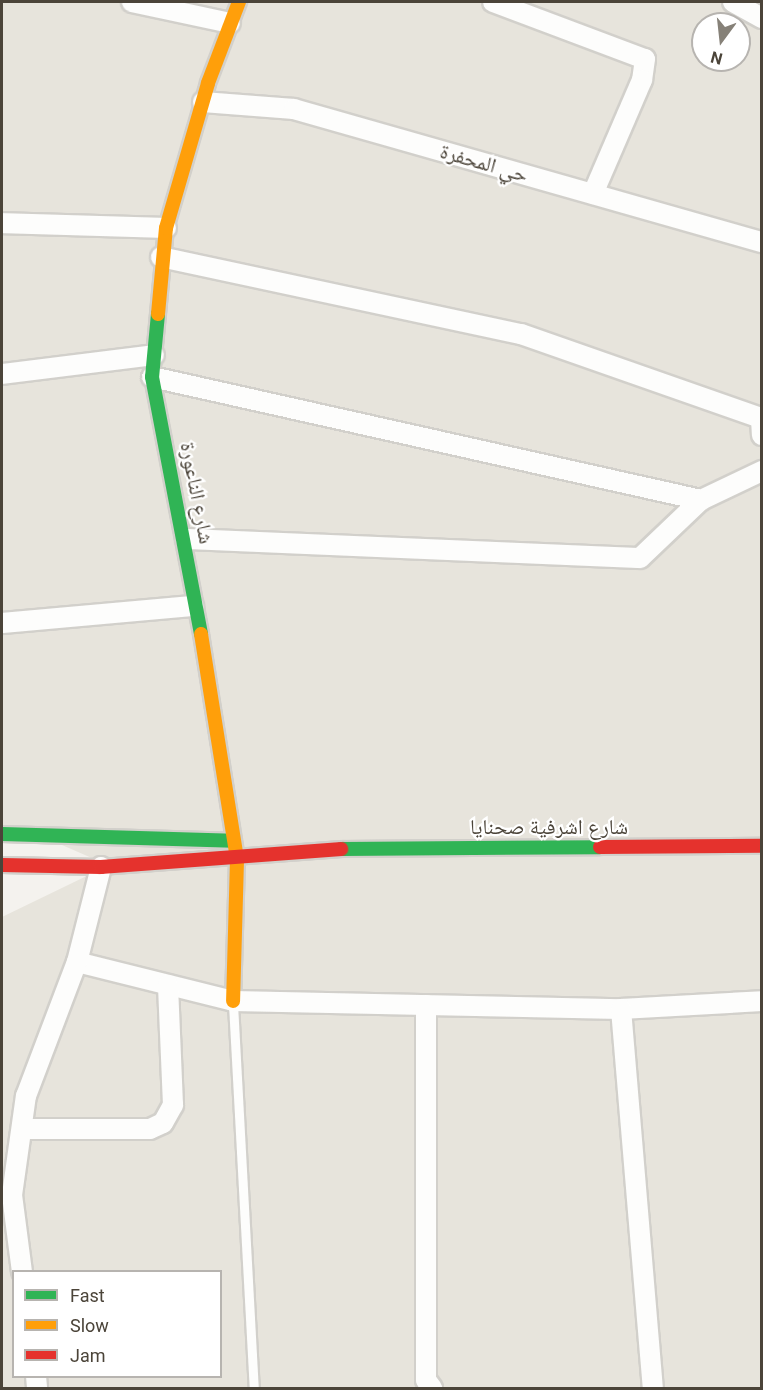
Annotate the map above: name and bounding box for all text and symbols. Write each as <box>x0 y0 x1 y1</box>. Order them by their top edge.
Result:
north arrow <box>691 12 751 72</box>
text: N <box>709 47 725 69</box>
street label: حي المحفرة <box>437 138 531 188</box>
street label: شارع الناعورة <box>175 440 219 546</box>
street label: شارع اشرفية صحنايا <box>470 814 628 840</box>
legend <box>12 1270 222 1378</box>
text: Fast <box>70 1285 105 1306</box>
text: Slow <box>70 1315 109 1336</box>
text: Jam <box>70 1345 106 1366</box>

